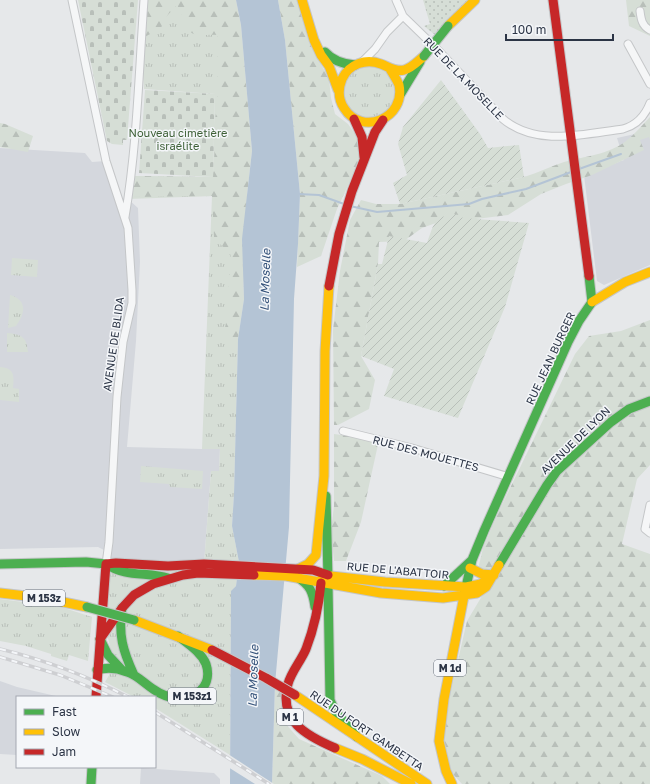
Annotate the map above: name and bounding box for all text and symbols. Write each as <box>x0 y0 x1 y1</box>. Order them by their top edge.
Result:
scale bar <box>506 16 613 42</box>
text: 100 m <box>512 22 546 37</box>
street label: RUE DE LA MOSELLE <box>421 34 507 122</box>
park label: Nouveau cimetière israélite <box>129 126 227 152</box>
water label: La Moselle <box>256 248 274 311</box>
street label: AVENUE DE BLIDA <box>100 295 126 392</box>
street label: RUE JEAN BURGER <box>523 309 577 407</box>
street label: AVENUE DE LYON <box>538 403 612 477</box>
street label: RUE DES MOUETTES <box>372 433 480 473</box>
street label: RUE DE L'ABATTOIR <box>346 559 450 581</box>
road number: M 153z <box>23 590 65 606</box>
water label: La Moselle <box>244 644 262 707</box>
road number: M 1d <box>434 660 466 676</box>
street label: RUE DU FORT GAMBETTA <box>308 687 427 773</box>
road number: M 153z1 <box>168 688 216 704</box>
legend <box>16 696 156 768</box>
text: Fast <box>52 704 77 719</box>
road number: M 1 <box>277 709 303 725</box>
text: Slow <box>52 724 80 739</box>
text: Jam <box>52 744 76 759</box>

